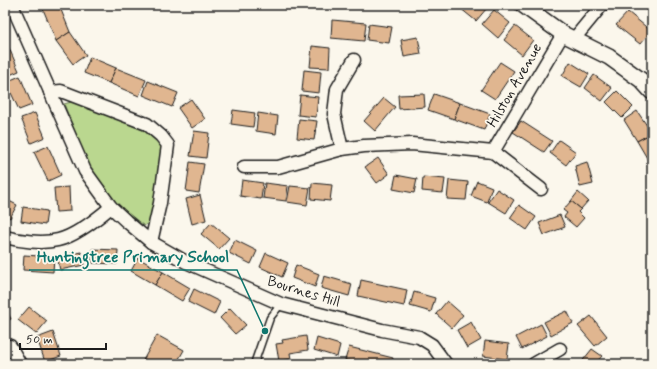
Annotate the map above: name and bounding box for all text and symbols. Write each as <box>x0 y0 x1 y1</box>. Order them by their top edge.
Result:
street label: Hilston Avenue <box>483 40 547 131</box>
callout: Huntingtree Primary School <box>29 242 237 270</box>
text: Huntingtree Primary School <box>37 247 229 270</box>
street label: Bournes Hill <box>265 271 343 313</box>
scale bar <box>20 325 106 351</box>
text: 50 m <box>26 332 53 348</box>

